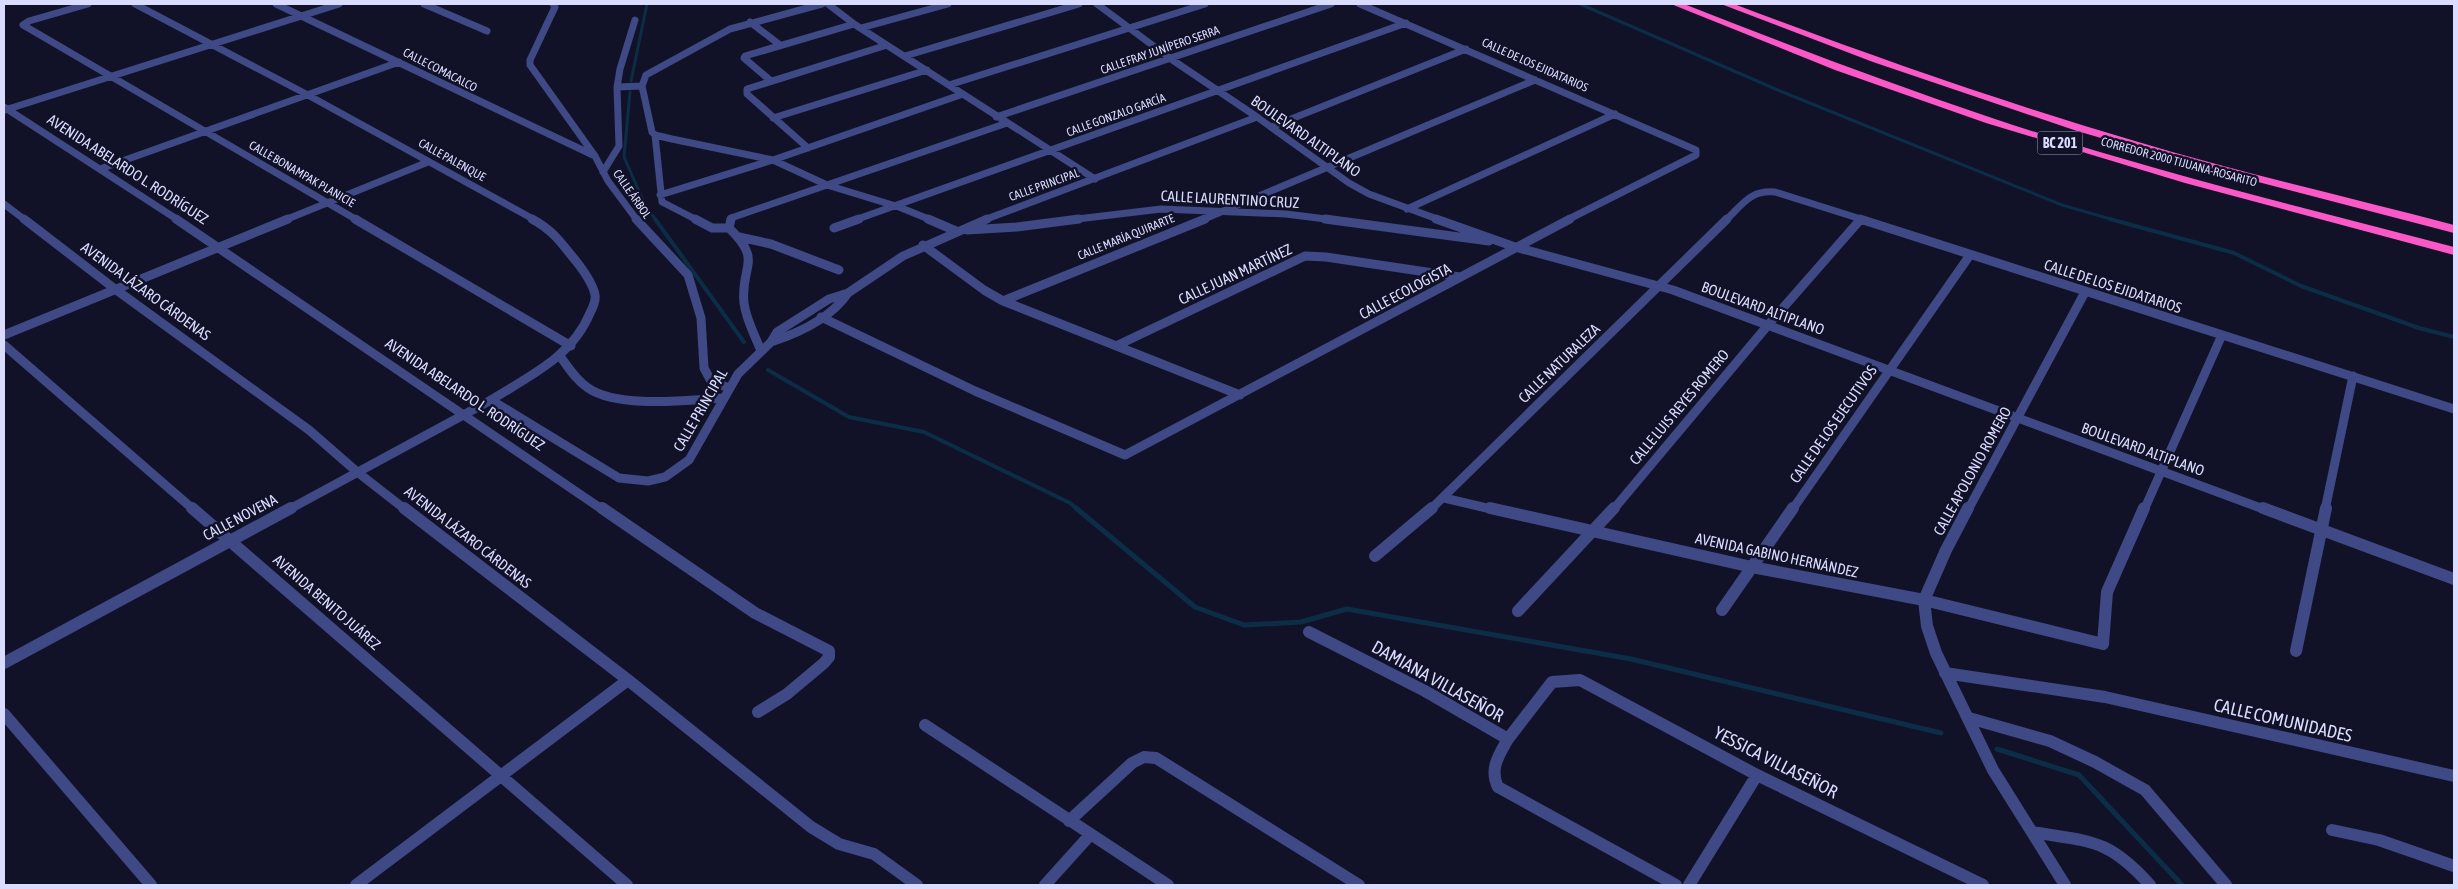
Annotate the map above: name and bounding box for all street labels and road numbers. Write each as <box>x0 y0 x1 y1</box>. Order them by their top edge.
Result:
street label: CALLE FRAY JUNÍPERO SERRA <box>1099 23 1222 77</box>
street label: CALLE DE LOS EJIDATARIOS <box>1480 35 1590 95</box>
street label: CALLE COMACALCO <box>401 45 479 95</box>
street label: CALLE GONZALO GARCÍA <box>1064 91 1168 139</box>
street label: BOULEVARD ALTIPLANO <box>1248 92 1364 180</box>
street label: AVENIDA ABELARDO L. RODRÍGUEZ <box>44 111 212 228</box>
road number: BC 201 <box>2038 132 2082 154</box>
street label: CORREDOR 2000 TIJUANA-ROSARITO <box>2099 134 2259 190</box>
street label: CALLE PALENQUE <box>416 136 488 184</box>
street label: CALLE BONAMPAK PLANICIE <box>247 138 357 210</box>
street label: CALLE PRINCIPAL <box>1007 166 1081 204</box>
street label: CALLE ÁRBOL <box>610 167 654 221</box>
street label: CALLE LAURENTINO CRUZ <box>1160 187 1300 211</box>
street label: CALLE MARÍA QUIRARTE <box>1076 211 1176 263</box>
street label: AVENIDA LÁZARO CÁRDENAS <box>78 238 214 344</box>
street label: CALLE JUAN MARTÍNEZ <box>1175 240 1295 308</box>
street label: CALLE DE LOS EJIDATARIOS <box>2042 256 2184 316</box>
street label: CALLE ECOLOGISTA <box>1356 259 1454 322</box>
street label: BOULEVARD ALTIPLANO <box>1699 278 1827 338</box>
street label: CALLE NATURALEZA <box>1515 320 1604 406</box>
street label: AVENIDA ABELARDO L. RODRÍGUEZ <box>382 334 548 454</box>
street label: CALLE LUIS REYES ROMERO <box>1626 346 1732 468</box>
street label: CALLE DE LOS EJECUTIVOS <box>1786 362 1880 486</box>
street label: CALLE PRINCIPAL <box>670 366 730 454</box>
street label: CALLE APOLONIO ROMERO <box>1930 404 2014 538</box>
street label: BOULEVARD ALTIPLANO <box>2079 419 2207 479</box>
street label: AVENIDA LÁZARO CÁRDENAS <box>401 482 535 592</box>
street label: CALLE NOVENA <box>200 490 281 544</box>
street label: AVENIDA GABINO HERNÁNDEZ <box>1694 529 1860 581</box>
street label: AVENIDA BENITO JUÁREZ <box>270 551 384 653</box>
street label: DAMIANA VILLASEÑOR <box>1368 636 1508 726</box>
street label: CALLE COMUNIDADES <box>2212 694 2355 746</box>
street label: YESSICA VILLASEÑOR <box>1711 722 1841 802</box>

